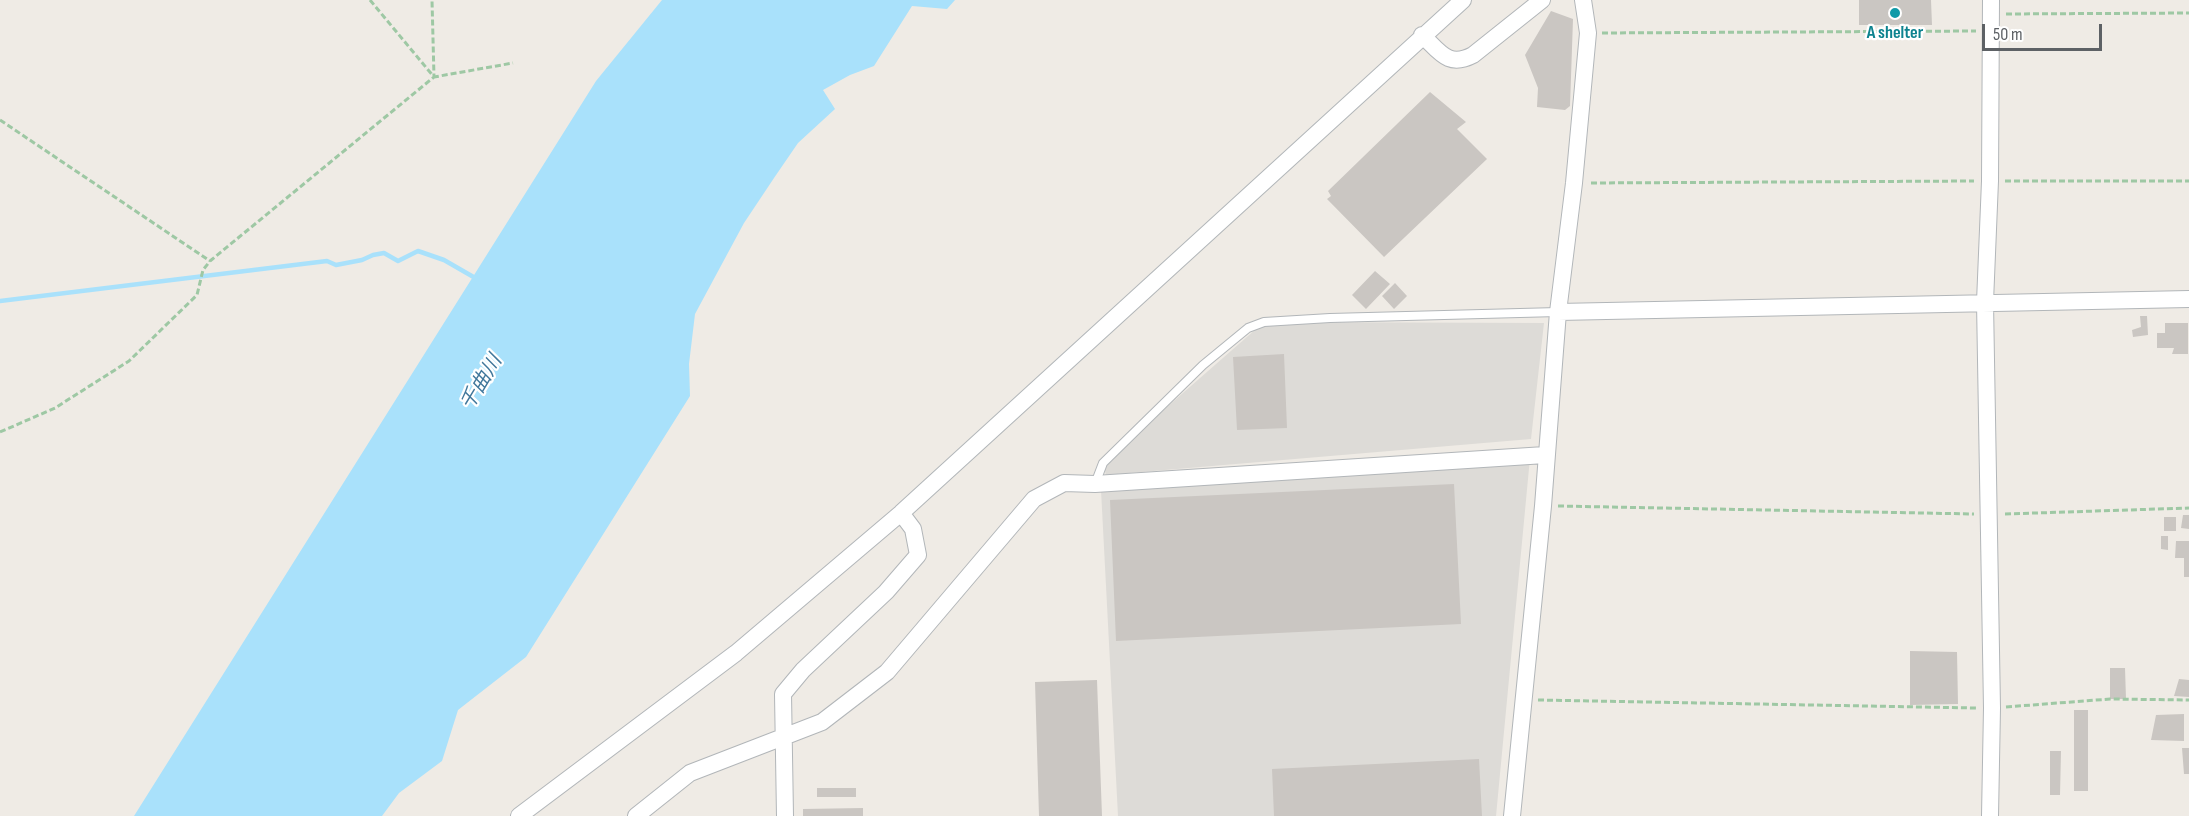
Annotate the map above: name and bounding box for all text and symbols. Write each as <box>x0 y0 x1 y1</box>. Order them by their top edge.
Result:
marker: A shelter <box>1888 6 1902 20</box>
scale bar <box>1985 12 2105 50</box>
place label: A shelter <box>1867 22 1923 44</box>
text: 50 m <box>1993 24 2023 45</box>
water label: 千曲川 <box>456 351 508 415</box>

